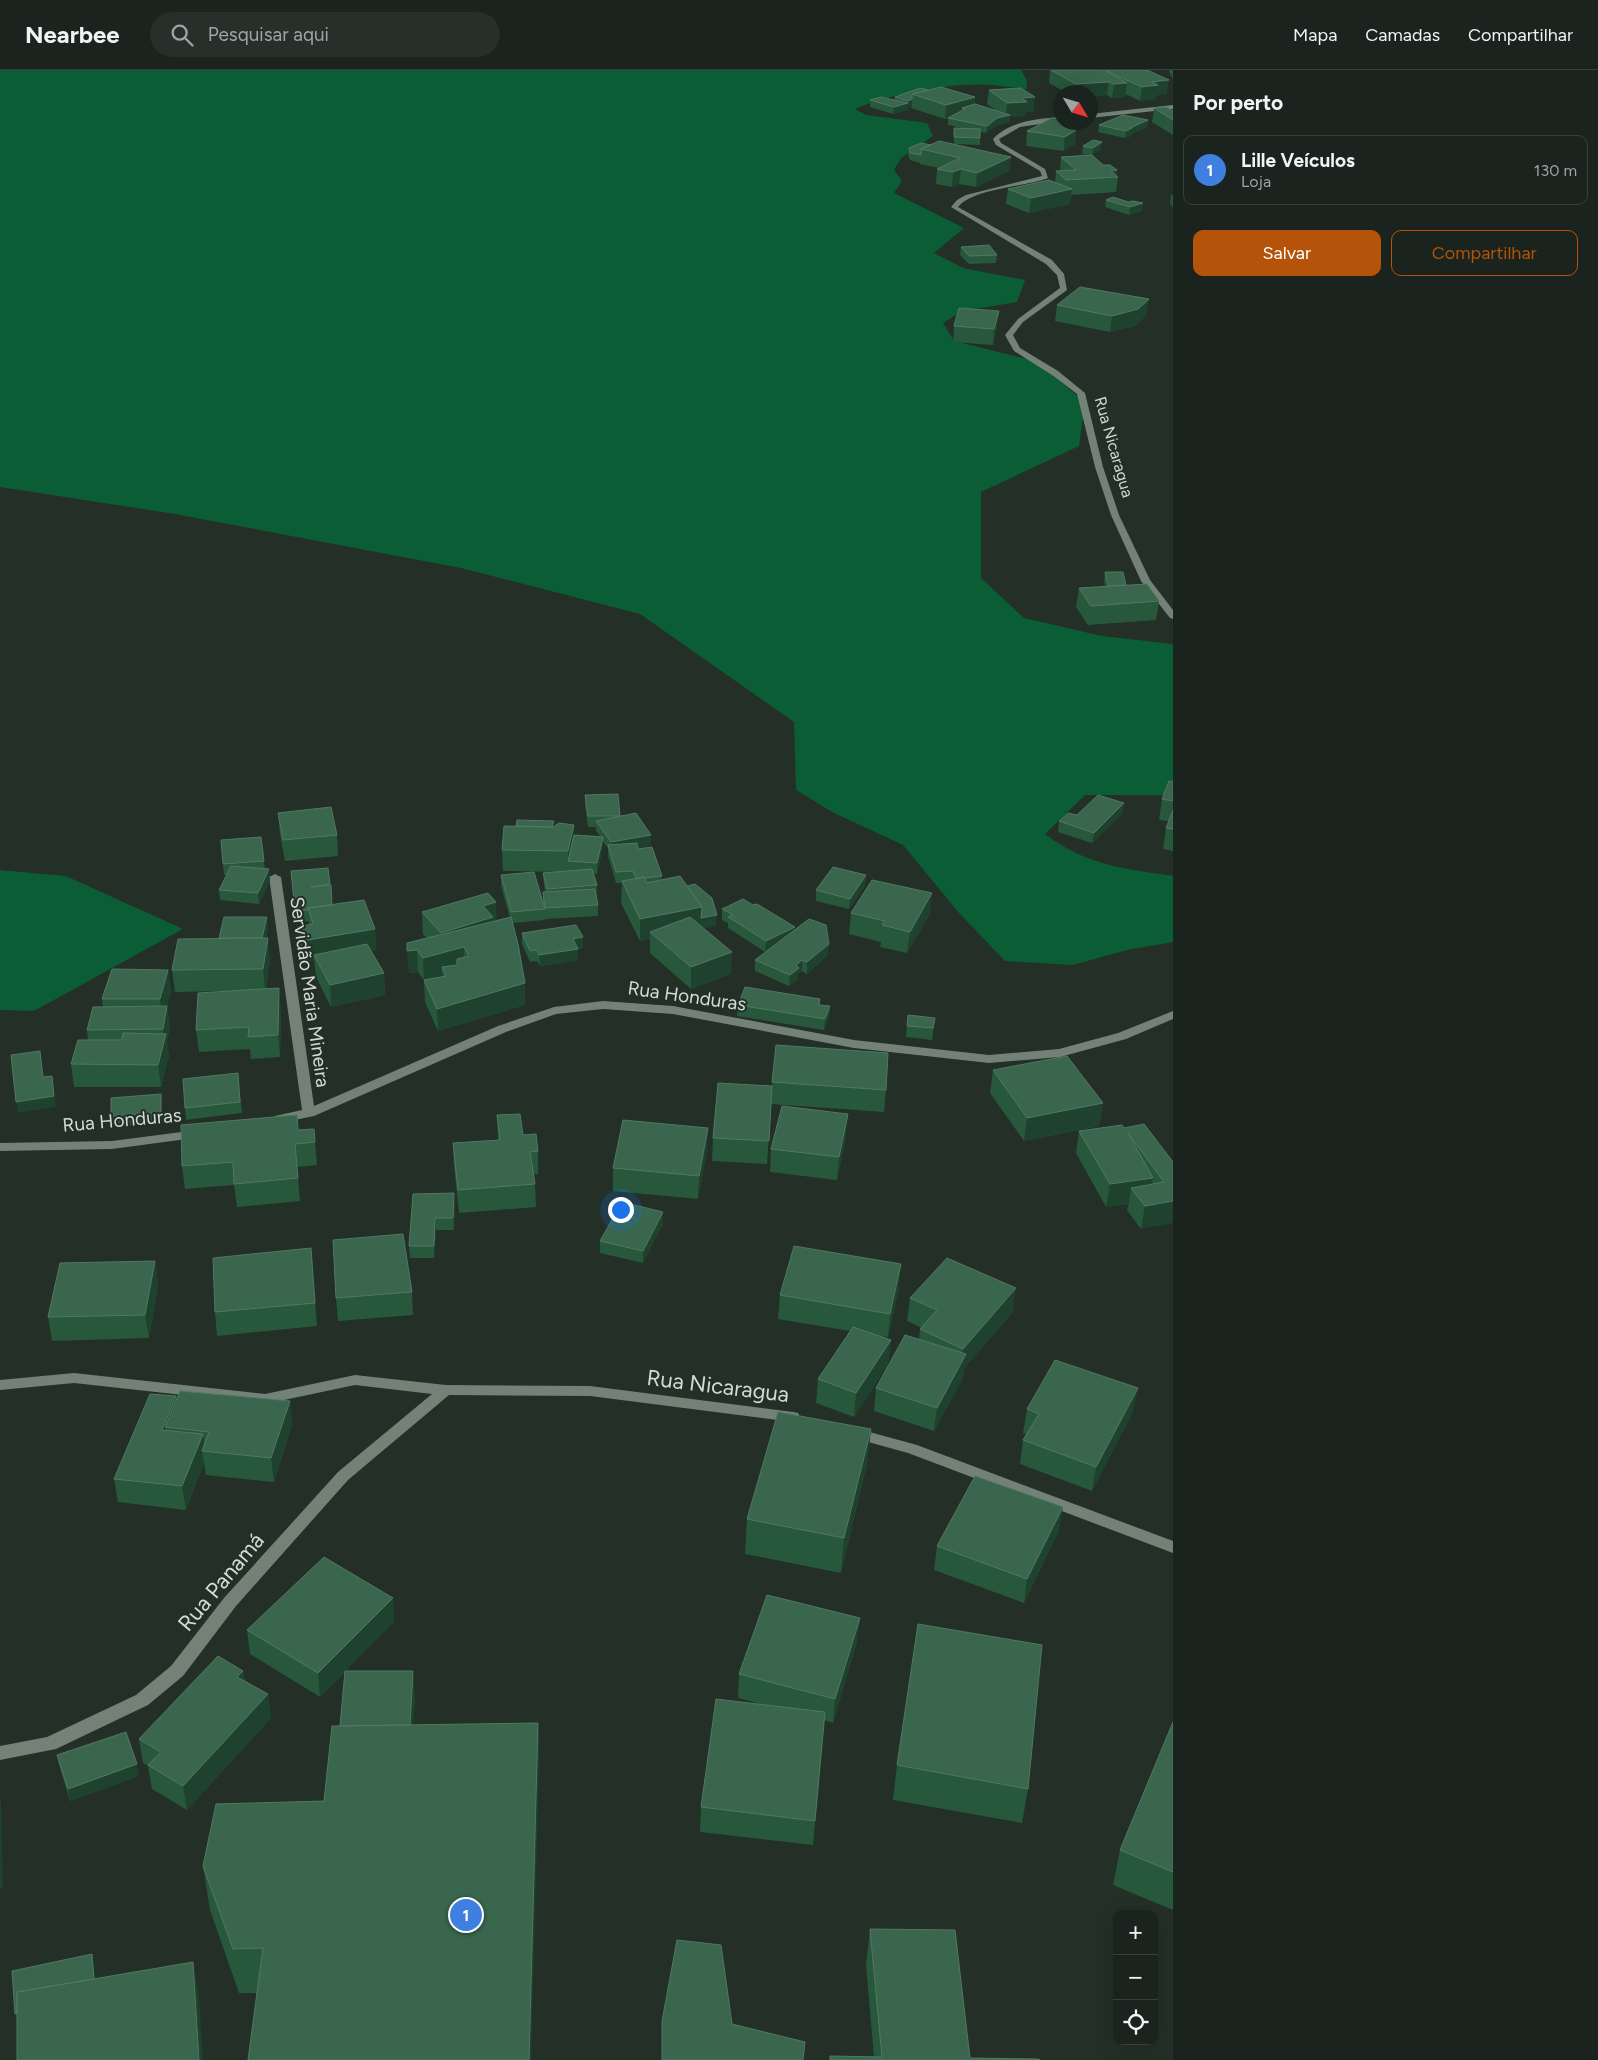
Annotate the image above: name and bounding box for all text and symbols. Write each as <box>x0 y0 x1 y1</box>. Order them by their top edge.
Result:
search box <box>150 12 500 57</box>
text: Nearbee <box>25 20 120 49</box>
icon: search <box>168 21 196 49</box>
text: Pesquisar aqui <box>208 23 329 46</box>
text: Mapa <box>1293 24 1337 46</box>
text: Camadas <box>1365 24 1440 46</box>
text: Compartilhar <box>1468 24 1573 46</box>
north arrow <box>1053 85 1098 130</box>
text: Por perto <box>1193 90 1283 115</box>
text: Lille Veículos <box>1241 149 1355 172</box>
text: 1 <box>1207 161 1213 180</box>
text: 130 m <box>1534 161 1577 180</box>
text: Loja <box>1241 172 1271 191</box>
button: Salvar <box>1193 230 1381 276</box>
button: Compartilhar <box>1391 230 1578 276</box>
street label: Rua Nicaragua <box>1091 394 1137 500</box>
street label: Servidão Maria Mineira <box>285 895 335 1089</box>
street label: Rua Honduras <box>626 976 748 1016</box>
street label: Rua Honduras <box>61 1103 183 1137</box>
your location <box>608 1197 634 1223</box>
street label: Rua Nicaragua <box>645 1364 791 1408</box>
street label: Rua Panamá <box>172 1527 270 1637</box>
pin: 1 <box>450 1896 482 1934</box>
map controls <box>1113 1910 1158 2045</box>
button: + <box>1113 1910 1158 1955</box>
button: − <box>1113 1955 1158 2000</box>
button: locate <box>1113 2000 1158 2045</box>

